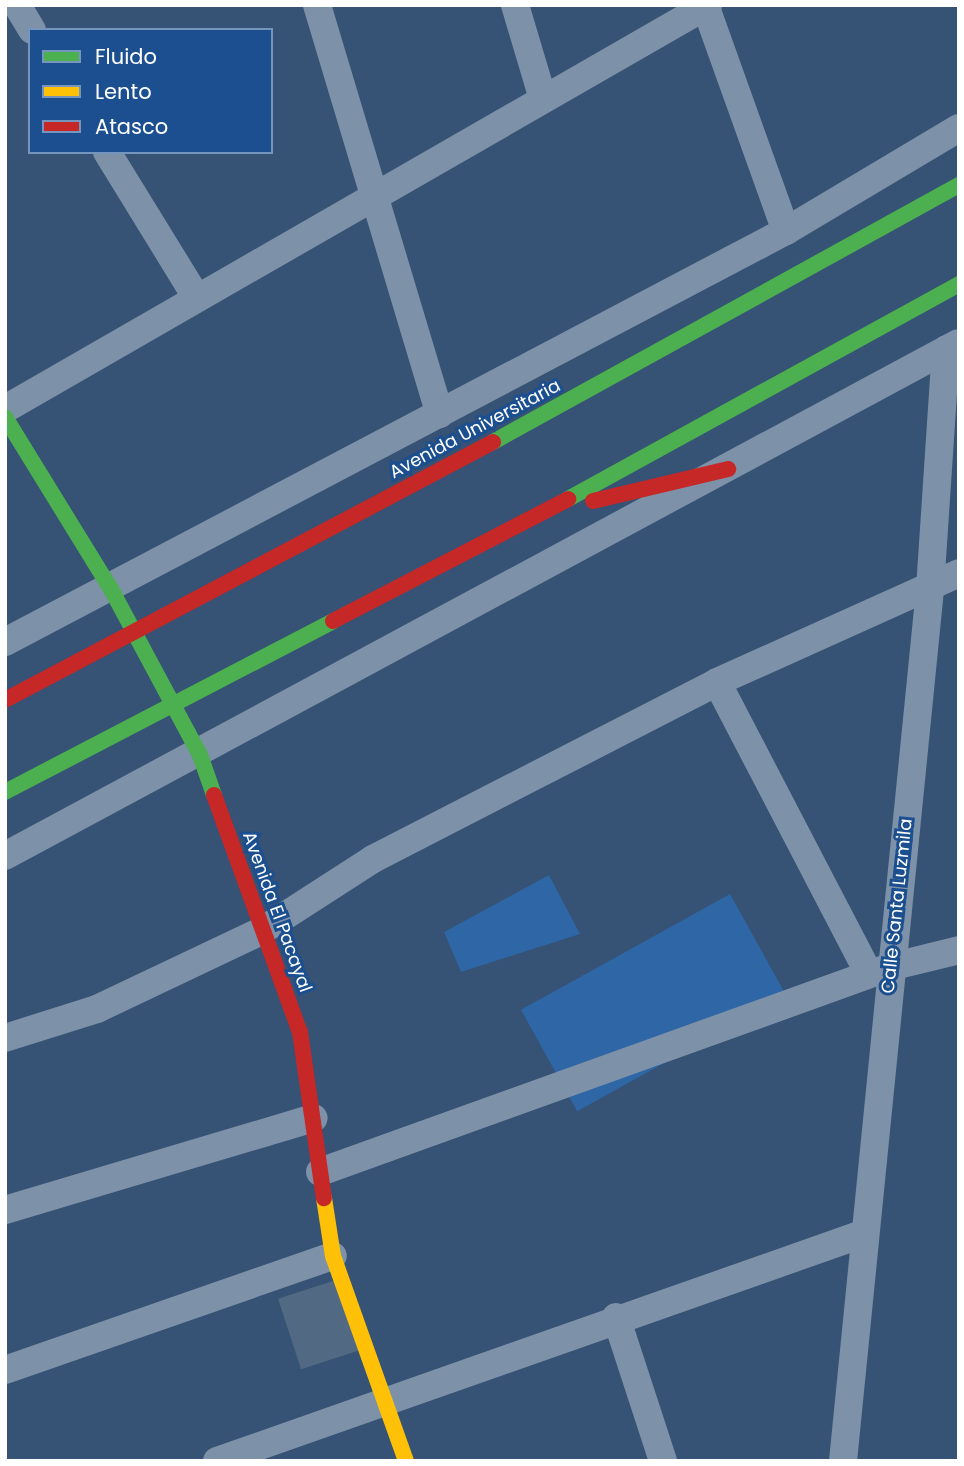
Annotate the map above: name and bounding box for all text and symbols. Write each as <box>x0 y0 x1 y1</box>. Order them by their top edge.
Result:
legend <box>28 28 273 154</box>
text: Fluido <box>95 42 157 71</box>
text: Lento <box>95 77 152 106</box>
text: Atasco <box>95 112 168 141</box>
street label: Avenida Universitaria <box>386 375 564 483</box>
street label: Calle Santa Luzmila <box>877 817 917 995</box>
street label: Avenida El Pacayal <box>238 829 316 995</box>

